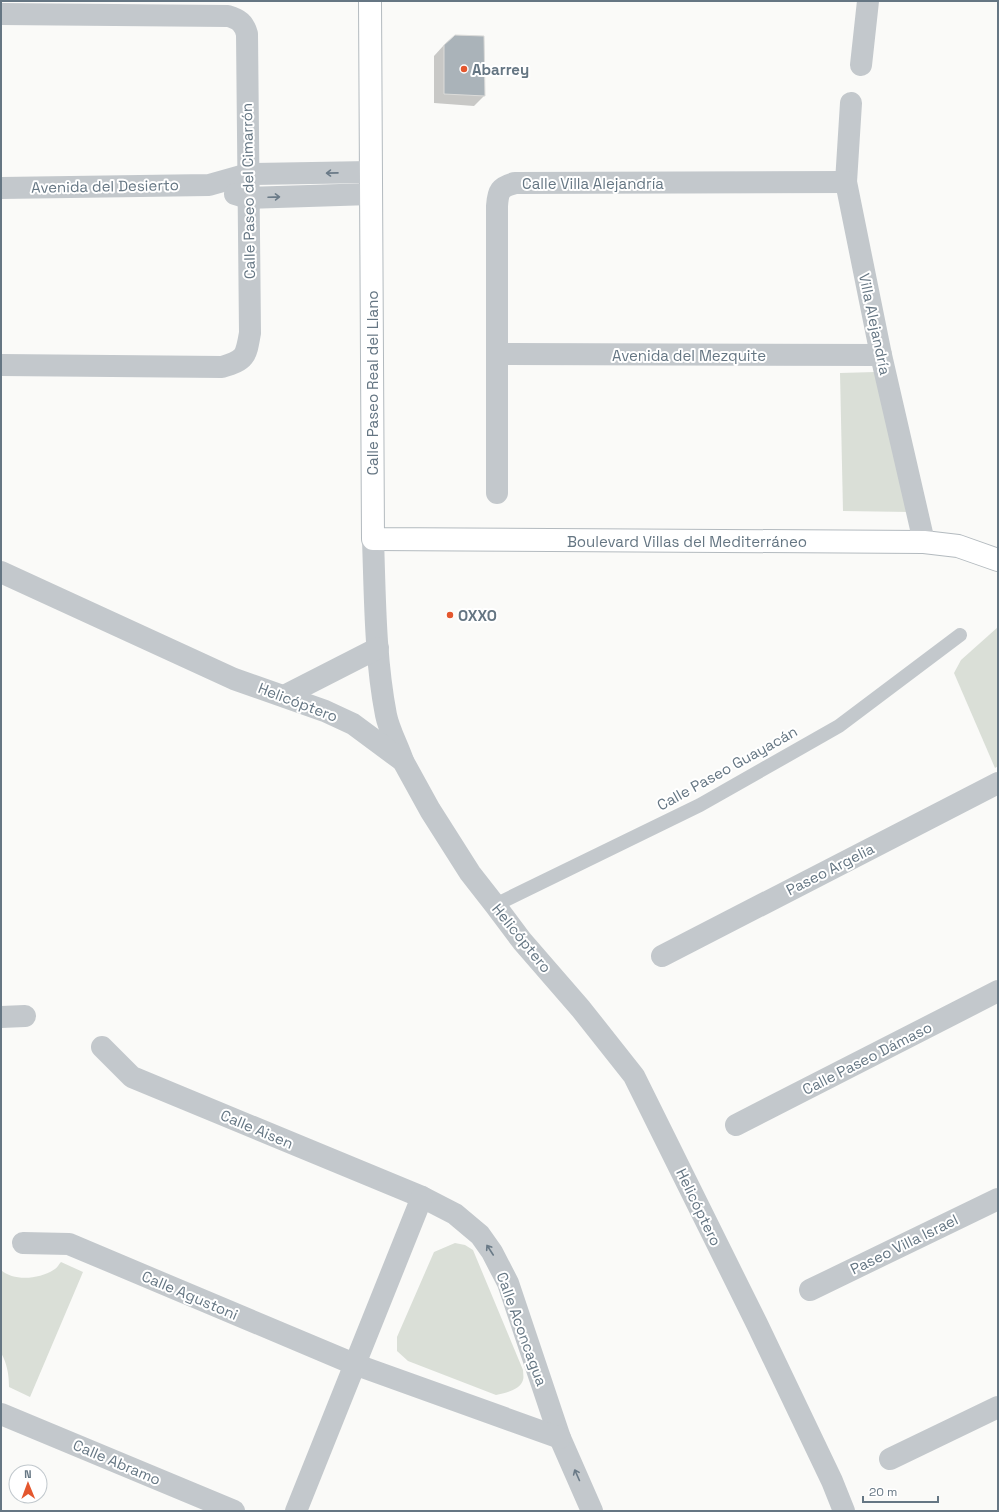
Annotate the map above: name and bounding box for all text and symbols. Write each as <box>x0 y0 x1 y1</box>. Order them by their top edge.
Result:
place label: Abarrey <box>472 60 529 79</box>
marker: Abarrey <box>459 64 469 74</box>
street label: Calle Paseo del Cimarrón <box>237 103 259 279</box>
one-way arrow <box>326 169 339 177</box>
street label: Calle Villa Alejandría <box>522 174 664 193</box>
street label: Avenida del Desierto <box>31 175 179 197</box>
one-way arrow <box>267 194 280 201</box>
street label: Villa Alejandría <box>855 271 895 377</box>
street label: Calle Paseo Real del Llano <box>363 290 382 476</box>
street label: Avenida del Mezquite <box>612 346 766 365</box>
street label: Boulevard Villas del Mediterráneo <box>567 532 807 551</box>
place label: OXXO <box>458 606 497 625</box>
marker: OXXO <box>445 610 455 620</box>
street label: Helicóptero <box>255 678 341 726</box>
street label: Calle Paseo Guayacán <box>653 721 801 815</box>
street label: Paseo Argelia <box>783 838 878 899</box>
street label: Helicóptero <box>488 899 556 977</box>
street label: Calle Paseo Dámaso <box>799 1017 935 1099</box>
street label: Calle Aisen <box>218 1105 296 1153</box>
street label: Helicóptero <box>672 1165 726 1249</box>
street label: Paseo Villa Israel <box>847 1210 961 1278</box>
one-way arrow <box>486 1245 494 1256</box>
street label: Calle Agustoni <box>139 1266 241 1324</box>
street label: Calle Aconcagua <box>493 1269 552 1389</box>
street label: Calle Abramo <box>70 1435 164 1489</box>
north arrow <box>8 1464 48 1504</box>
text: N <box>24 1467 32 1481</box>
one-way arrow <box>572 1470 580 1482</box>
scale bar <box>863 1478 938 1504</box>
text: 20 m <box>869 1484 897 1500</box>

